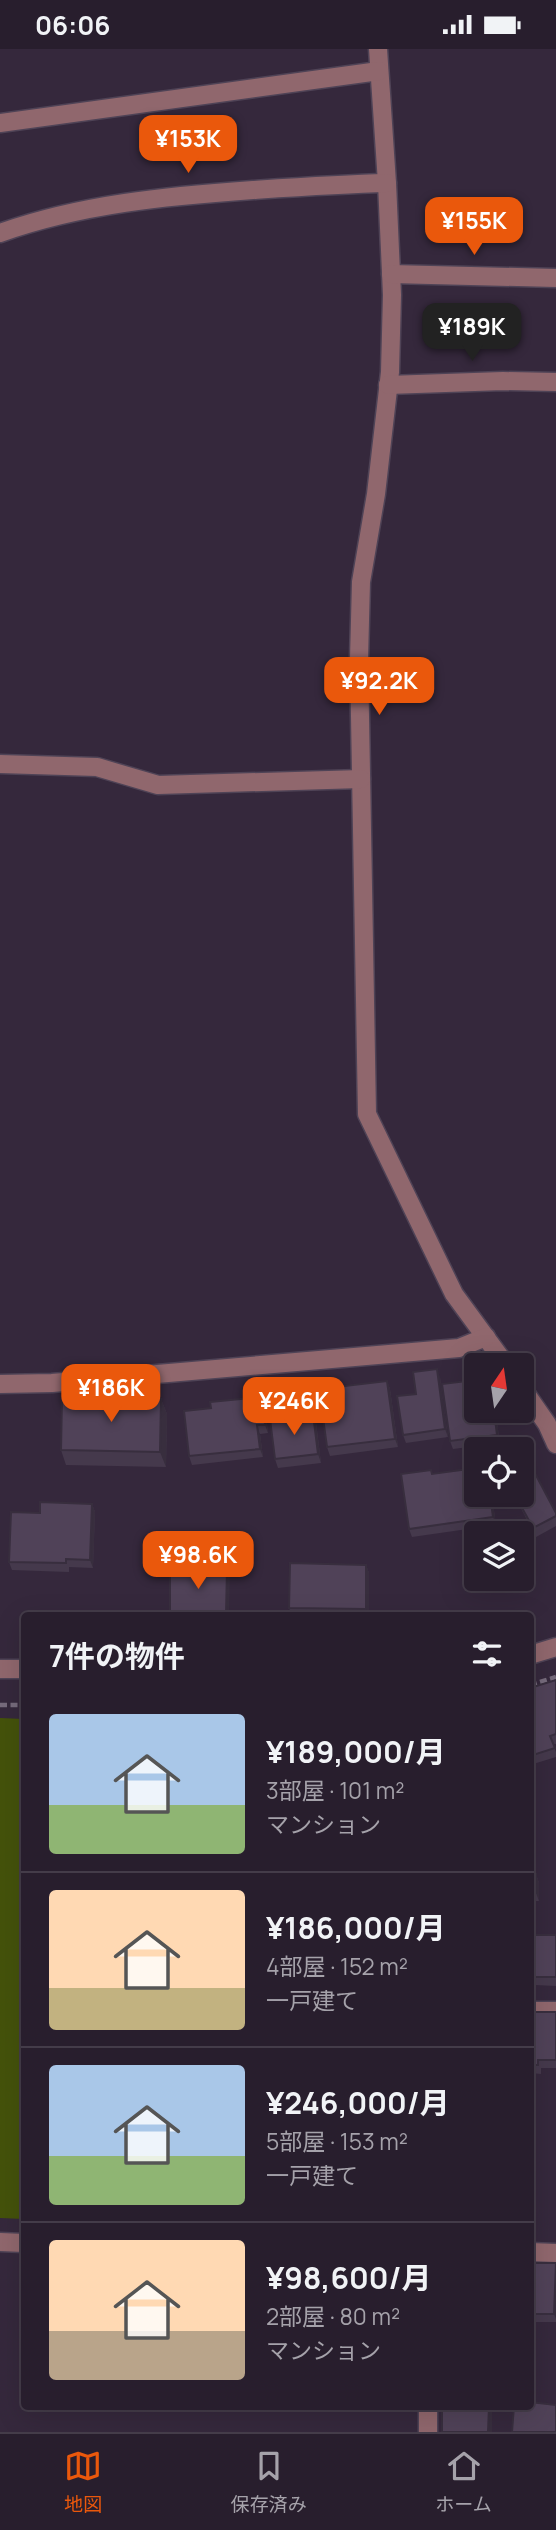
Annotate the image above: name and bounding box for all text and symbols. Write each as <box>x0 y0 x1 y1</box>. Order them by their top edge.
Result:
text: 06:06 <box>35 7 110 43</box>
pin: ¥153K <box>139 115 237 175</box>
text: ¥153K <box>155 122 221 154</box>
pin: ¥155K <box>425 197 523 257</box>
text: ¥155K <box>441 204 507 236</box>
pin: ¥189K <box>423 303 521 363</box>
text: ¥189K <box>438 310 506 342</box>
pin: ¥92.2K <box>322 657 436 717</box>
text: ¥92.2K <box>340 664 418 696</box>
north arrow <box>464 1353 534 1423</box>
map controls <box>464 1353 534 1591</box>
pin: ¥186K <box>62 1365 160 1424</box>
text: ¥186K <box>77 1371 145 1403</box>
pin: ¥246K <box>245 1377 343 1437</box>
text: ¥246K <box>259 1384 329 1416</box>
button: locate <box>464 1437 534 1507</box>
button: layers <box>464 1521 534 1591</box>
pin: ¥98.6K <box>141 1531 255 1591</box>
text: ¥98.6K <box>159 1538 237 1570</box>
text: 7件の物件 <box>49 1635 185 1676</box>
icon: filters <box>468 1635 506 1673</box>
text: ¥189,000/月 <box>266 1731 446 1772</box>
icon: home <box>105 1742 189 1826</box>
text: 3部屋 · 101 m² <box>266 1774 404 1806</box>
text: マンション <box>266 1808 381 1840</box>
text: ¥186,000/月 <box>266 1907 446 1948</box>
icon: home <box>105 1918 189 2002</box>
text: 4部屋 · 152 m² <box>266 1950 408 1982</box>
text: 一戸建て <box>266 1984 358 2016</box>
text: ¥246,000/月 <box>266 2082 450 2123</box>
icon: home <box>105 2093 189 2177</box>
text: 5部屋 · 153 m² <box>266 2125 408 2157</box>
text: 一戸建て <box>266 2159 358 2191</box>
text: ¥98,600/月 <box>266 2257 432 2298</box>
icon: home <box>105 2268 189 2352</box>
text: 2部屋 · 80 m² <box>266 2300 400 2332</box>
text: マンション <box>266 2334 381 2366</box>
tab: 地図 <box>64 2447 102 2517</box>
tab: 保存済み <box>231 2447 307 2517</box>
tab: ホーム <box>435 2447 492 2517</box>

